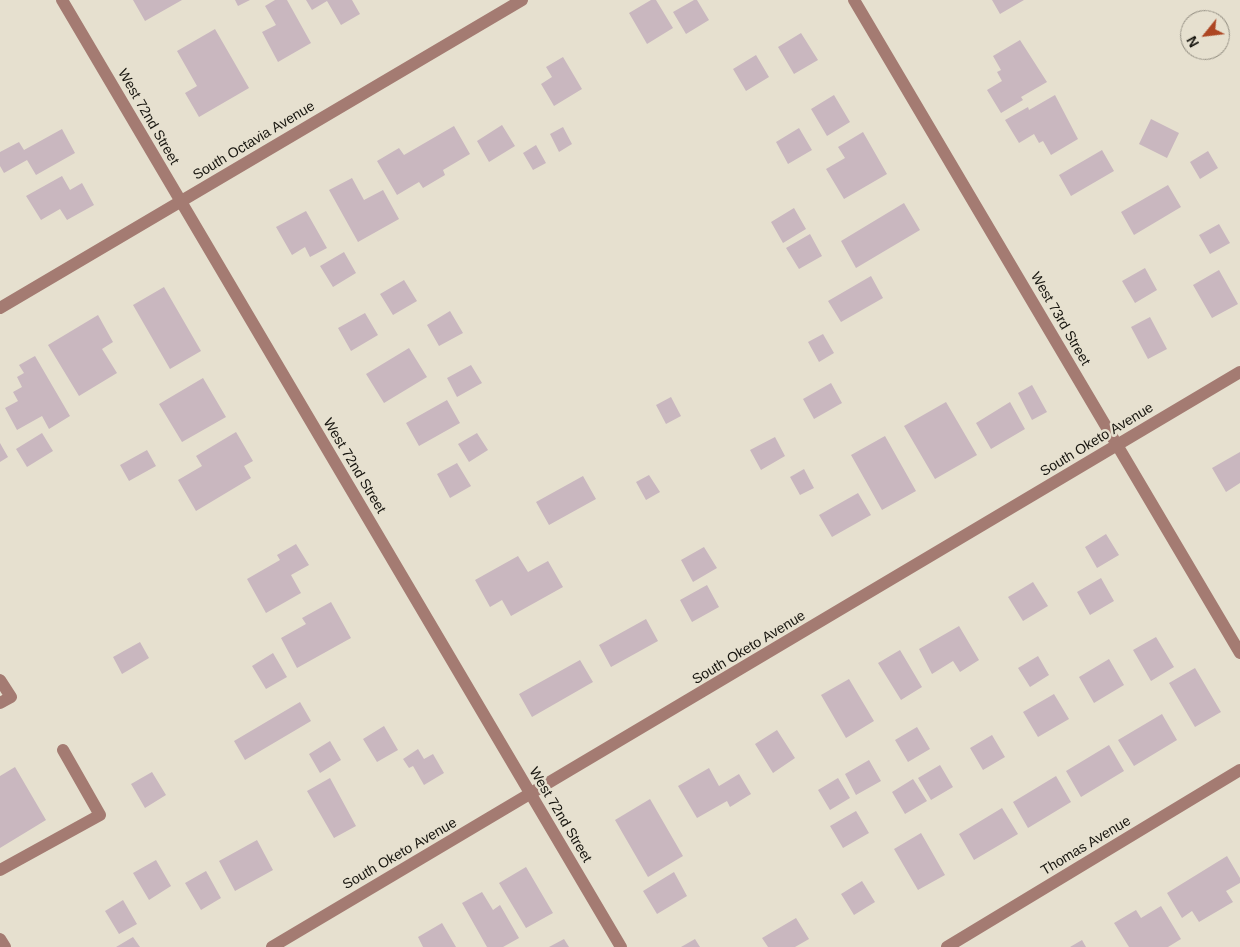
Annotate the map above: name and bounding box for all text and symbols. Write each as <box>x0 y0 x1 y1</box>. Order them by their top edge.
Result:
north arrow <box>1180 10 1230 60</box>
text: N <box>1183 33 1202 50</box>
street label: West 72nd Street <box>114 66 182 168</box>
street label: South Octavia Avenue <box>190 98 318 184</box>
street label: West 73rd Street <box>1027 269 1093 369</box>
street label: South Oketo Avenue <box>1037 400 1157 480</box>
street label: West 72nd Street <box>319 415 389 517</box>
street label: South Oketo Avenue <box>689 608 809 688</box>
street label: West 72nd Street <box>525 764 595 866</box>
street label: Thomas Avenue <box>1038 813 1134 879</box>
street label: South Oketo Avenue <box>340 814 460 894</box>

